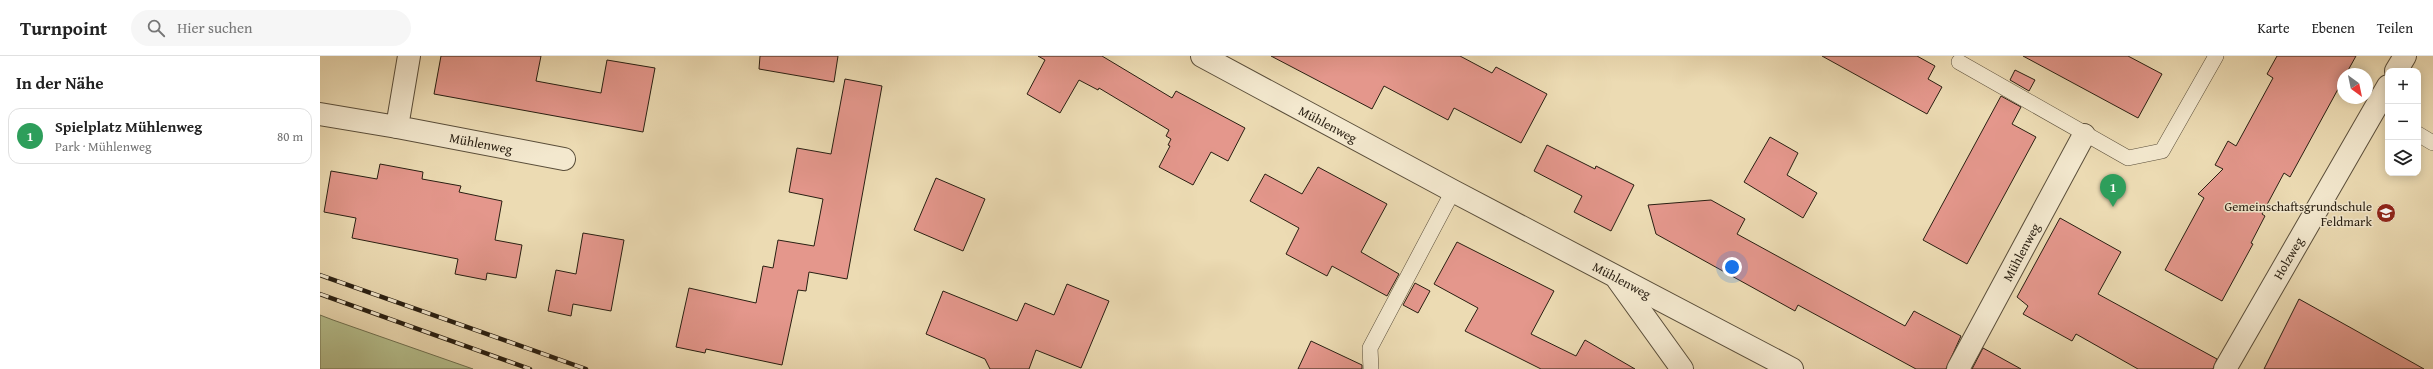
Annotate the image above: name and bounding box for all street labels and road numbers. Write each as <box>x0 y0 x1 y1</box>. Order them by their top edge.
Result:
street label: Mühlenweg <box>1295 101 1361 148</box>
street label: Mühlenweg <box>448 128 514 159</box>
street label: Mühlenweg <box>1998 219 2045 285</box>
street label: Holzweg <box>2269 233 2308 283</box>
street label: Mühlenweg <box>1589 257 1655 304</box>

